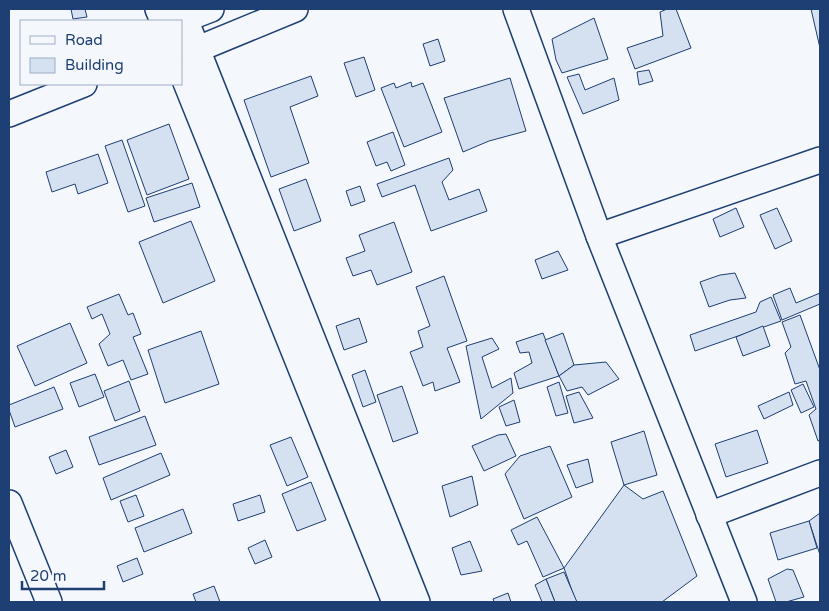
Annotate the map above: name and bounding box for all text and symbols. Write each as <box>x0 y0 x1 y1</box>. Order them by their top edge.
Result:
legend <box>20 20 182 85</box>
text: Road <box>65 31 103 49</box>
text: Building <box>65 56 124 74</box>
scale bar <box>22 558 105 590</box>
text: 20 m <box>30 567 67 585</box>

